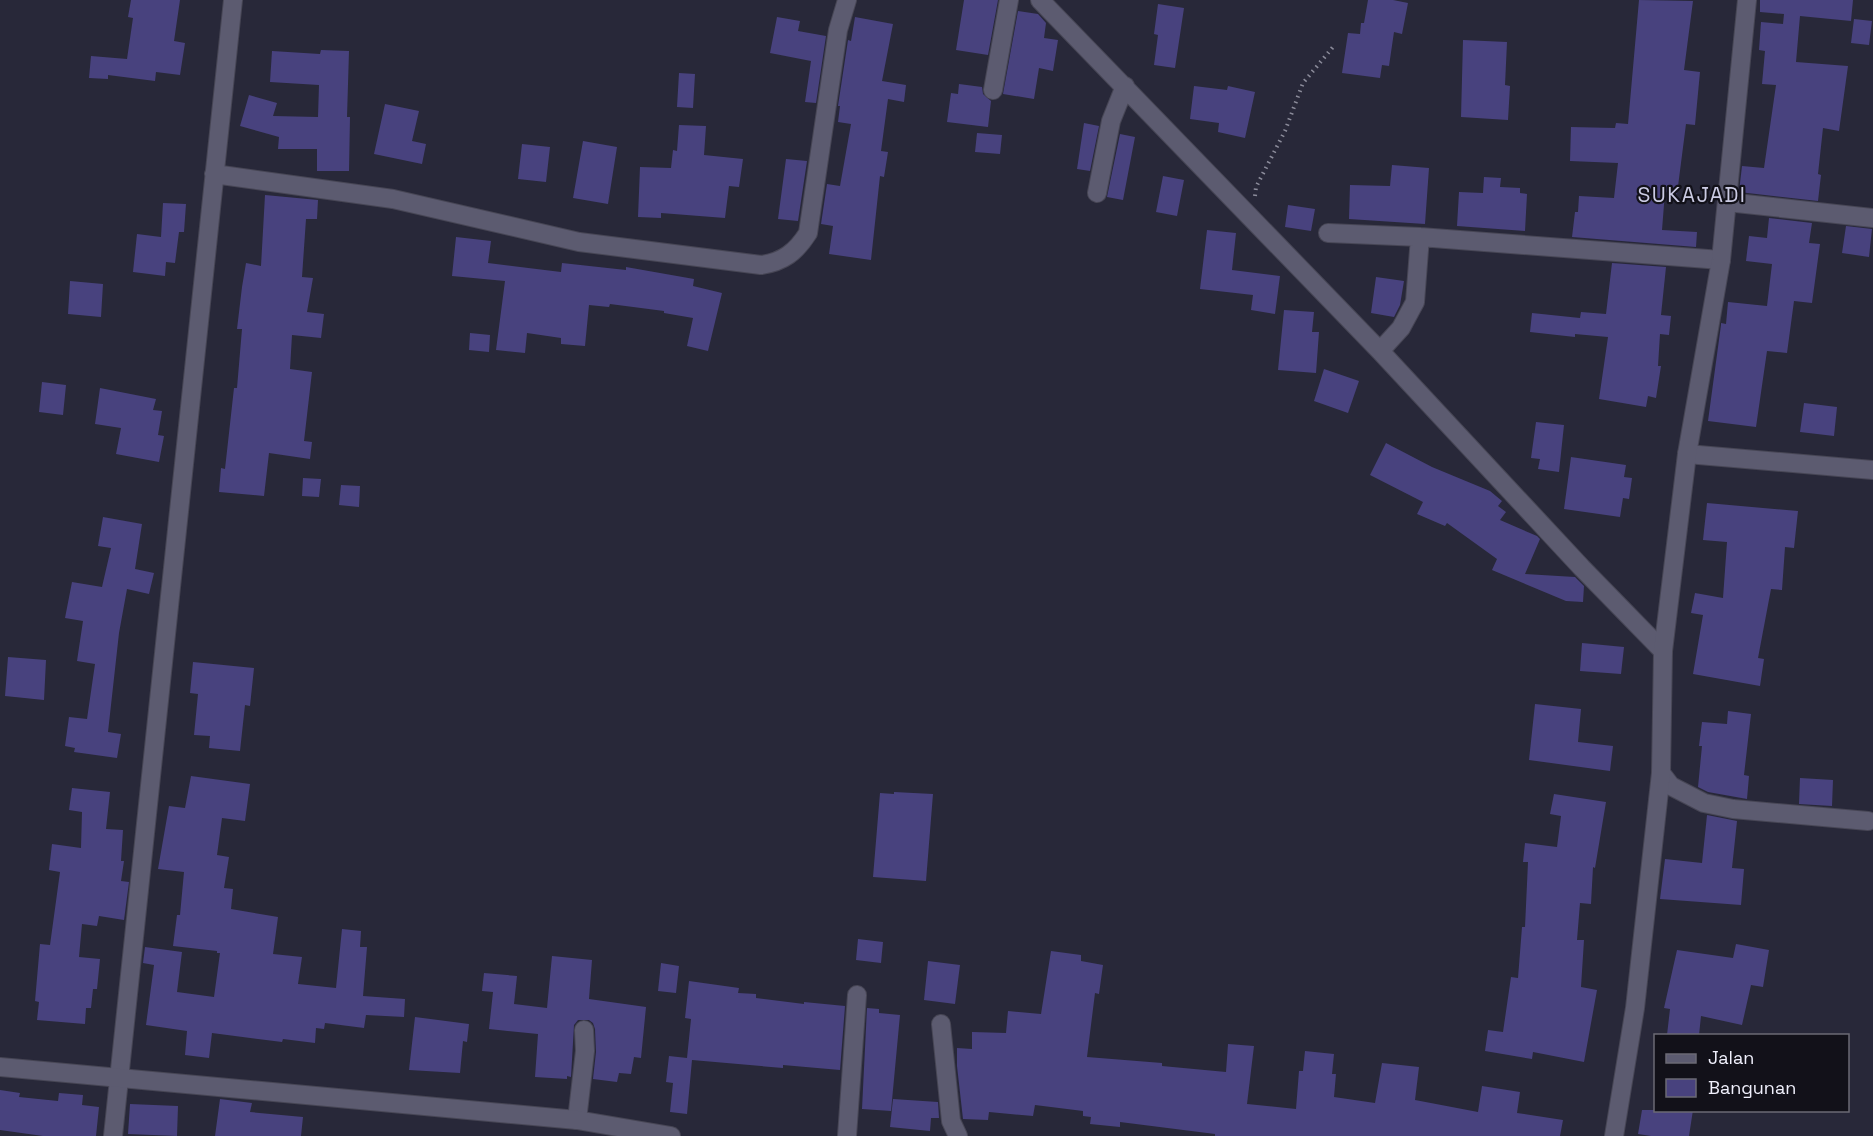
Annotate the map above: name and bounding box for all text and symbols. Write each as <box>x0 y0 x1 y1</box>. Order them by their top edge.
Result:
district label: SUKAJADI <box>1637 181 1747 208</box>
legend <box>1654 1034 1849 1112</box>
text: Jalan <box>1708 1046 1754 1069</box>
text: Bangunan <box>1708 1076 1796 1099</box>

